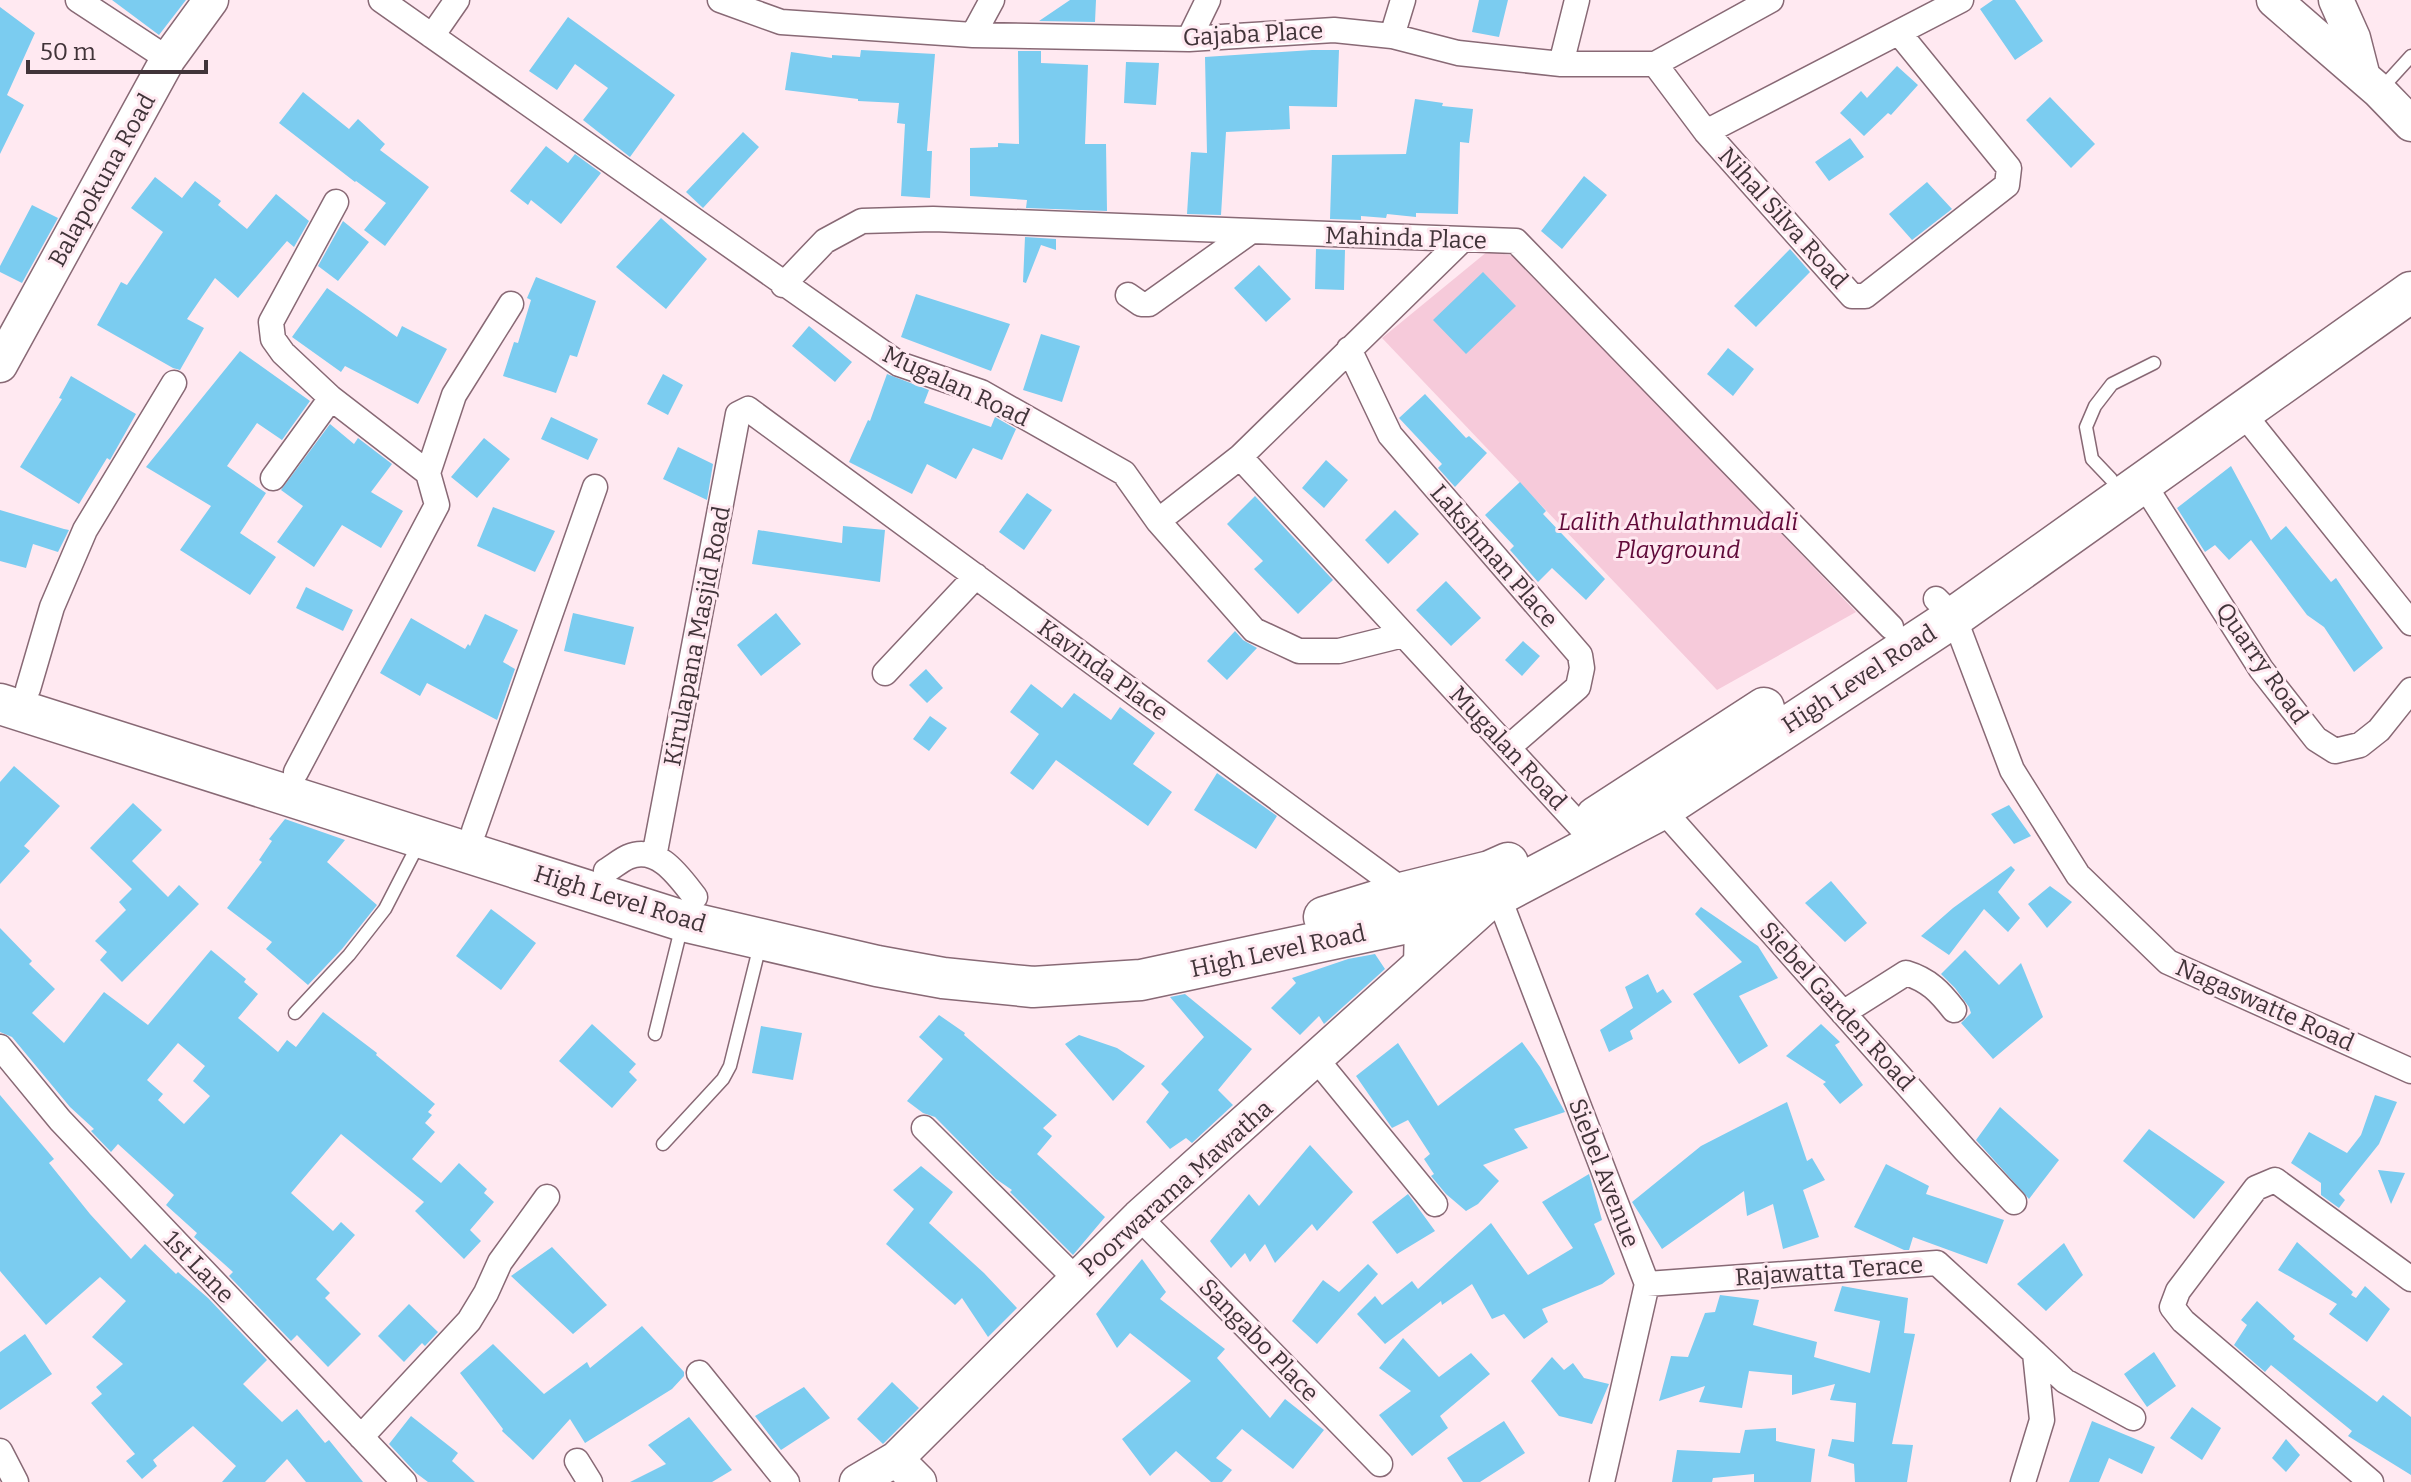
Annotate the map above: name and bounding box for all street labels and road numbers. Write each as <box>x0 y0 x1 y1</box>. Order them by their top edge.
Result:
street label: Gajaba Place <box>1182 16 1324 52</box>
street label: Balapokuna Road <box>43 89 161 271</box>
street label: Nihal Silva Road <box>1712 142 1854 294</box>
street label: Mahinda Place <box>1325 221 1487 255</box>
street label: Mugalan Road <box>878 340 1034 432</box>
street label: Lakshman Place <box>1424 479 1564 633</box>
street label: Kirulapana Masjid Road <box>658 504 736 768</box>
street label: Quarry Road <box>2210 597 2314 729</box>
street label: Kavinda Place <box>1033 613 1173 727</box>
street label: High Level Road <box>1777 619 1941 739</box>
street label: Mugalan Road <box>1444 680 1572 816</box>
street label: High Level Road <box>531 860 709 938</box>
street label: Siebel Garden Road <box>1754 916 1920 1096</box>
street label: High Level Road <box>1188 919 1368 983</box>
street label: Nagaswatte Road <box>2171 953 2359 1057</box>
street label: Poorwarama Mawatha <box>1074 1094 1278 1282</box>
street label: Siebel Avenue <box>1563 1095 1645 1251</box>
street label: 1st Lane <box>158 1225 240 1309</box>
street label: Rajawatta Terace <box>1734 1250 1924 1292</box>
street label: Sangabo Place <box>1193 1273 1325 1407</box>

